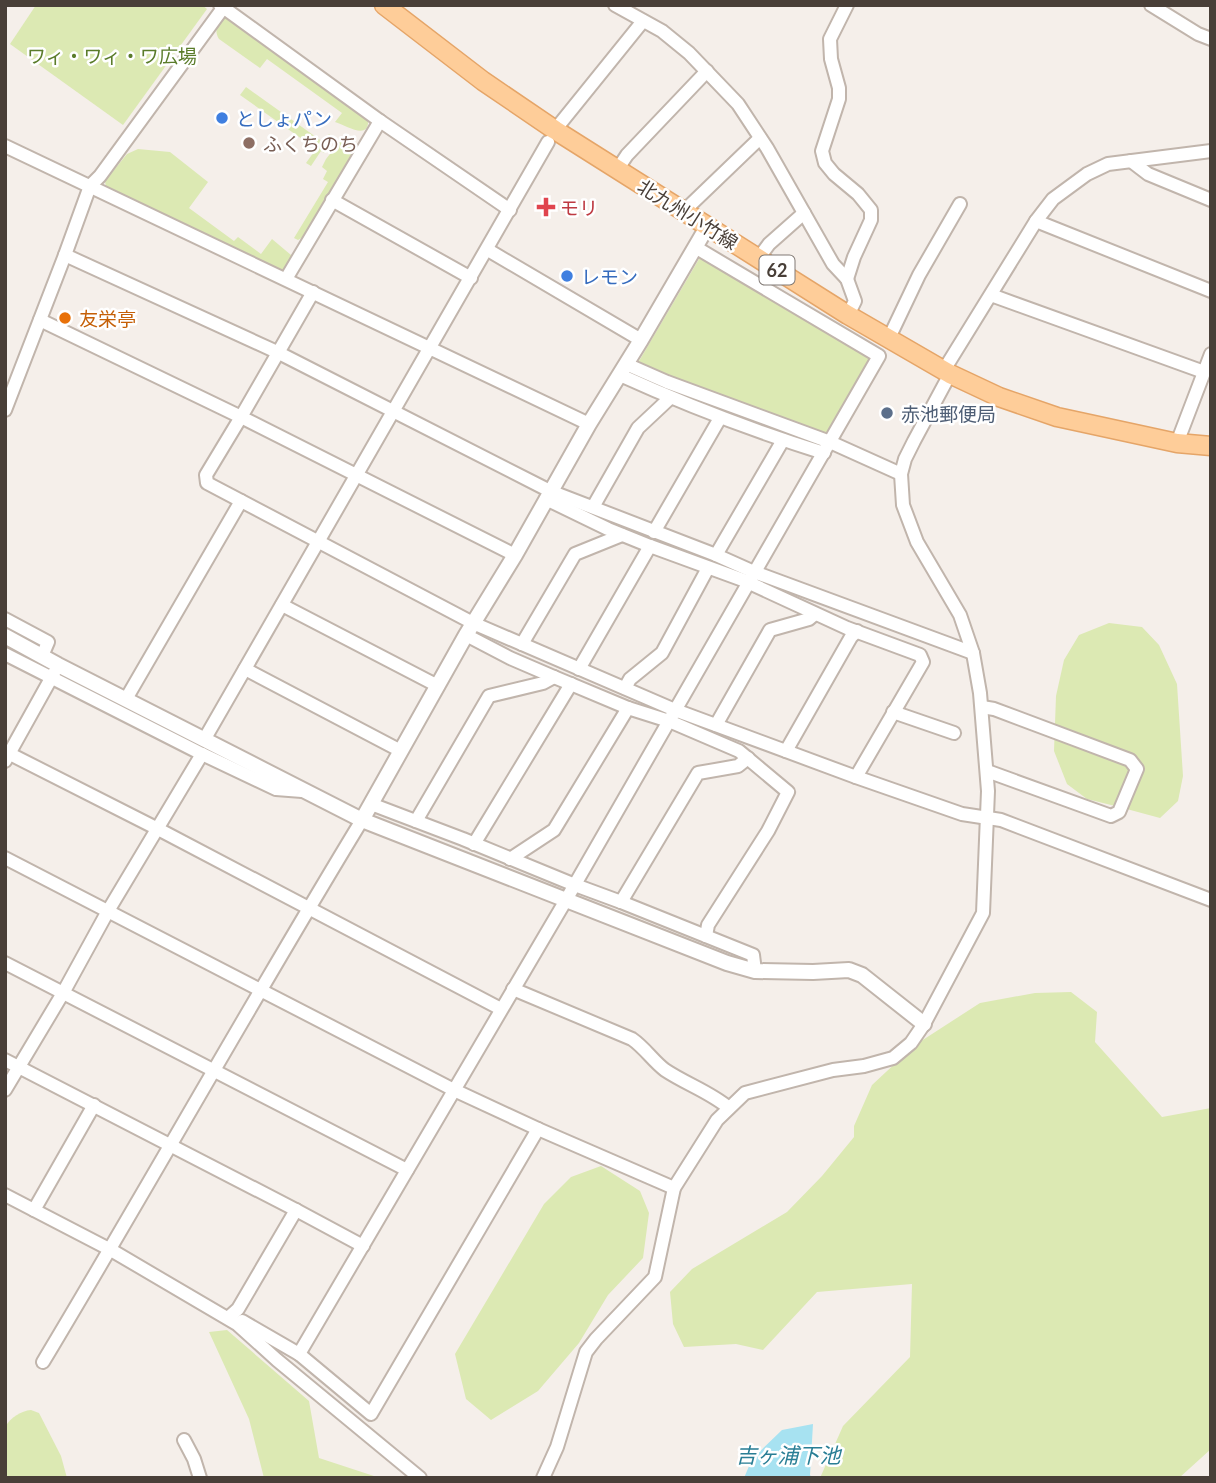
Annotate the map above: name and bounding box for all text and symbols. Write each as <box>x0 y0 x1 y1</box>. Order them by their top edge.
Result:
park label: ワィ・ワィ・ワ広場 <box>27 44 197 67</box>
place label: としょパン <box>236 107 332 130</box>
marker: としょパン <box>214 110 230 126</box>
place label: ふくちのち <box>263 132 358 155</box>
marker: ふくちのち <box>241 135 257 151</box>
street label: 北九州小竹線 <box>634 174 742 254</box>
place label: モリ <box>560 196 598 219</box>
marker: モリ <box>538 199 554 215</box>
road number: 62 <box>760 256 794 284</box>
place label: レモン <box>581 265 638 288</box>
marker: レモン <box>559 268 575 284</box>
place label: 友栄亭 <box>79 307 136 330</box>
marker: 友栄亭 <box>57 310 73 326</box>
place label: 赤池郵便局 <box>901 402 996 425</box>
marker: 赤池郵便局 <box>879 405 895 421</box>
water label: 吉ヶ浦下池 <box>736 1442 842 1467</box>

